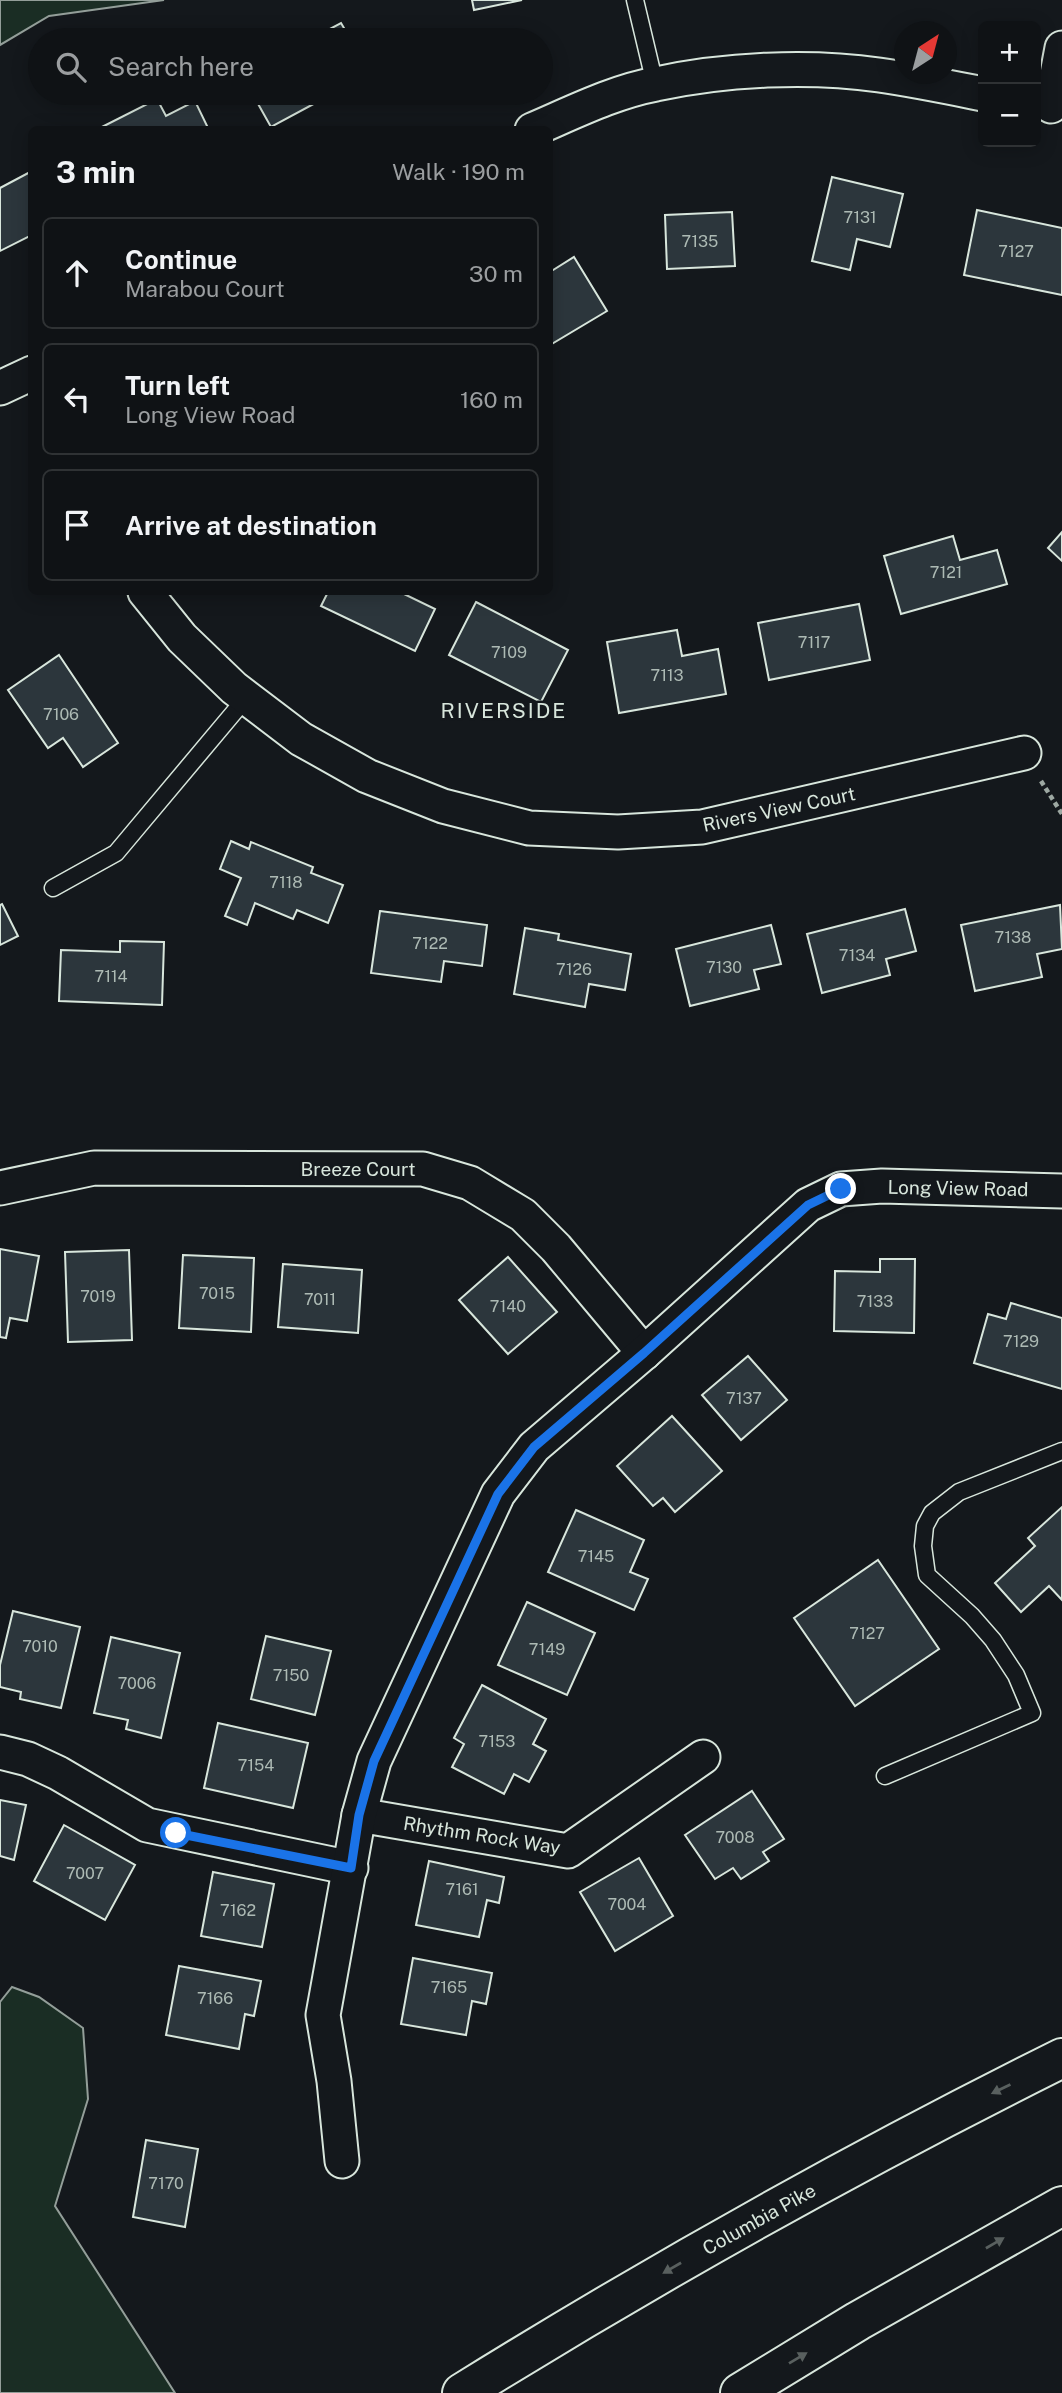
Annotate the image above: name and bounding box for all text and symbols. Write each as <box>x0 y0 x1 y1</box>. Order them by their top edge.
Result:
north arrow <box>894 21 957 84</box>
map controls <box>978 21 1041 147</box>
button: + <box>978 21 1041 84</box>
search box <box>28 28 553 105</box>
icon: search <box>52 48 90 86</box>
text: Search here <box>108 51 254 82</box>
button: − <box>978 84 1041 147</box>
text: 3 min <box>56 154 135 190</box>
text: Walk · 190 m <box>392 158 525 185</box>
house number: 7131 <box>843 208 877 227</box>
house number: 7135 <box>682 232 718 251</box>
house number: 7127 <box>998 242 1034 261</box>
text: Continue <box>125 244 237 275</box>
icon: ahead <box>58 254 96 292</box>
text: 30 m <box>469 260 523 287</box>
text: Marabou Court <box>125 275 285 302</box>
text: Turn left <box>125 370 230 401</box>
icon: left <box>58 380 96 418</box>
text: 160 m <box>460 386 523 413</box>
text: Long View Road <box>125 401 295 428</box>
icon: arrive <box>58 506 96 544</box>
text: Arrive at destination <box>125 510 377 541</box>
house number: 7121 <box>930 563 962 582</box>
house number: 7117 <box>798 633 830 652</box>
house number: 7109 <box>491 643 527 662</box>
house number: 7113 <box>650 666 684 685</box>
district label: RIVERSIDE <box>441 698 567 723</box>
house number: 7106 <box>43 705 79 724</box>
street label: Rivers View Court <box>701 782 857 836</box>
house number: 7118 <box>269 873 303 892</box>
house number: 7138 <box>995 928 1031 947</box>
house number: 7122 <box>412 934 448 953</box>
house number: 7134 <box>839 946 875 965</box>
house number: 7130 <box>706 958 742 977</box>
house number: 7126 <box>556 960 592 979</box>
house number: 7114 <box>94 967 128 986</box>
street label: Breeze Court <box>300 1158 416 1180</box>
route end <box>825 1173 856 1204</box>
street label: Long View Road <box>887 1176 1029 1200</box>
house number: 7015 <box>199 1284 235 1303</box>
house number: 7019 <box>80 1287 116 1306</box>
house number: 7011 <box>304 1290 336 1309</box>
house number: 7133 <box>857 1292 893 1311</box>
house number: 7140 <box>490 1297 526 1316</box>
house number: 7129 <box>1003 1332 1039 1351</box>
house number: 7137 <box>726 1389 762 1408</box>
house number: 7145 <box>578 1547 614 1566</box>
house number: 7127 <box>849 1624 885 1643</box>
house number: 7010 <box>22 1637 58 1656</box>
house number: 7149 <box>529 1640 565 1659</box>
house number: 7150 <box>273 1666 309 1685</box>
house number: 7006 <box>118 1674 156 1693</box>
house number: 7153 <box>479 1732 515 1751</box>
house number: 7154 <box>238 1756 274 1775</box>
street label: Rhythm Rock Way <box>402 1812 562 1858</box>
route start <box>160 1817 191 1848</box>
house number: 7008 <box>715 1828 755 1847</box>
house number: 7007 <box>66 1864 104 1883</box>
house number: 7161 <box>446 1880 478 1899</box>
house number: 7004 <box>608 1895 646 1914</box>
house number: 7162 <box>220 1901 256 1920</box>
house number: 7165 <box>431 1978 467 1997</box>
house number: 7166 <box>197 1989 233 2008</box>
one-way arrow <box>991 2083 1011 2094</box>
house number: 7170 <box>148 2174 184 2193</box>
street label: Columbia Pike <box>699 2179 819 2259</box>
one-way arrow <box>985 2237 1004 2249</box>
one-way arrow <box>662 2262 682 2274</box>
one-way arrow <box>789 2351 808 2364</box>

